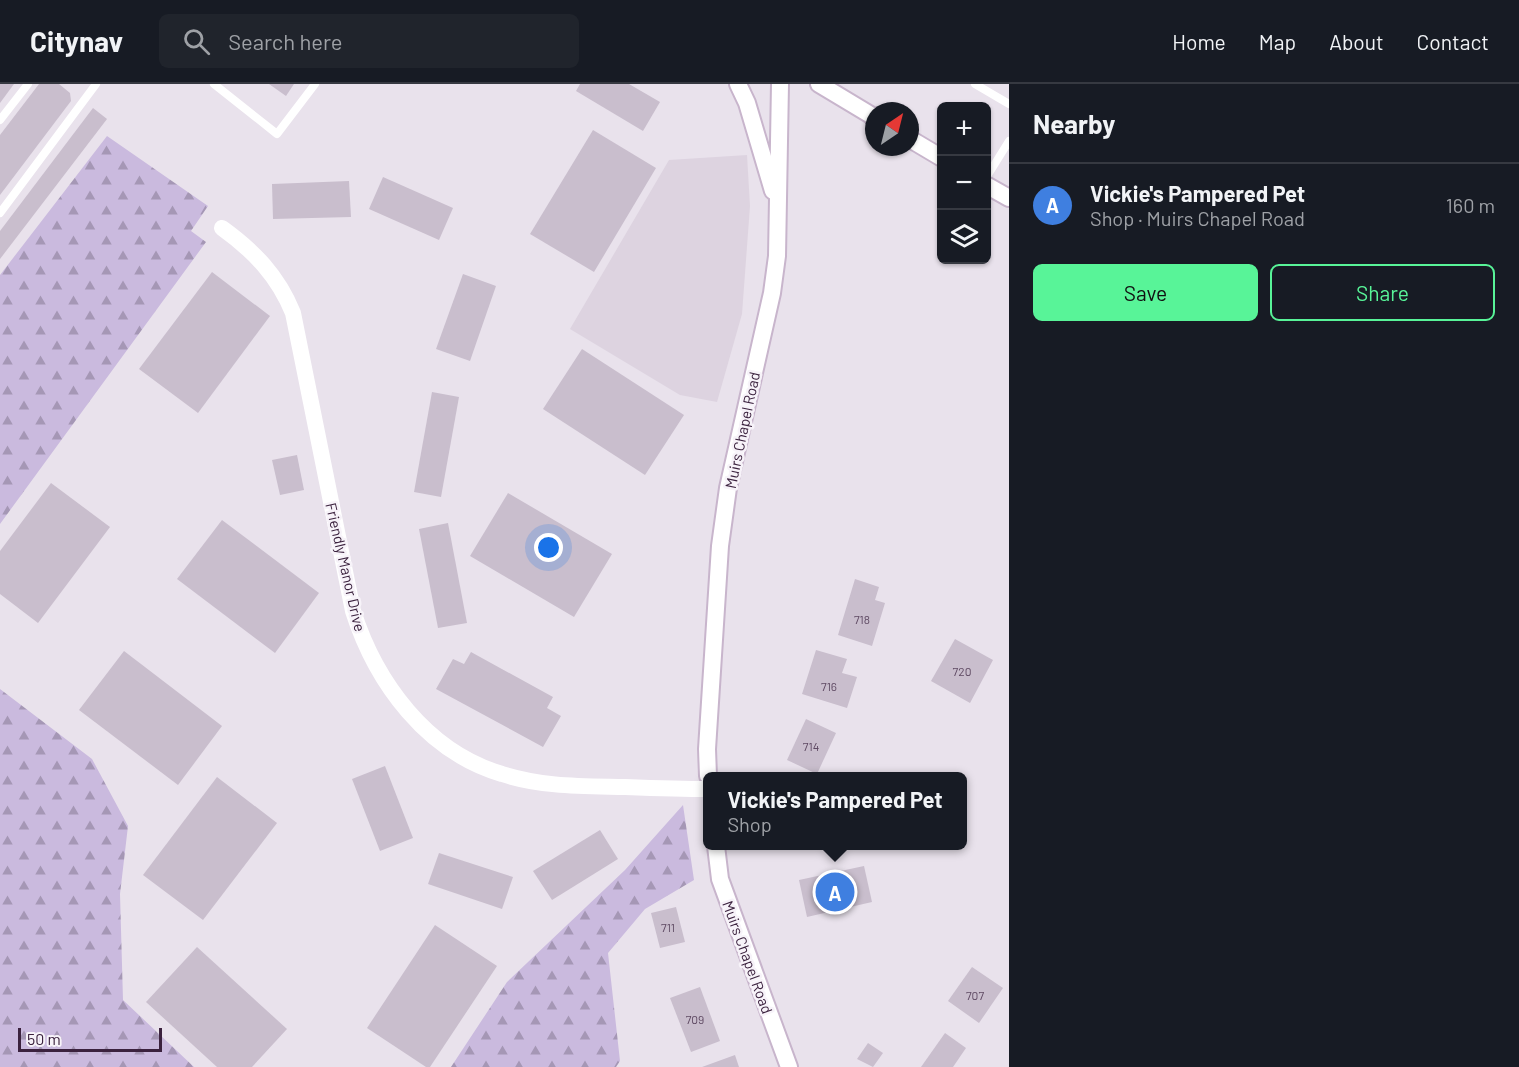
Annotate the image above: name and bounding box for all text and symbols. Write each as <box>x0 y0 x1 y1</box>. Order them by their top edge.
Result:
search box <box>159 14 579 68</box>
text: Citynav <box>30 24 123 58</box>
icon: search <box>180 25 213 58</box>
text: Search here <box>228 28 343 54</box>
text: Home <box>1172 29 1226 54</box>
text: Map <box>1259 29 1296 54</box>
text: About <box>1329 29 1384 54</box>
text: Contact <box>1417 29 1489 54</box>
north arrow <box>865 102 919 156</box>
map controls <box>937 102 991 264</box>
button: + <box>937 102 991 156</box>
text: Nearby <box>1033 108 1115 139</box>
button: − <box>937 156 991 210</box>
text: Vickie's Pampered Pet <box>1090 180 1305 206</box>
text: A <box>1046 193 1059 217</box>
text: 160 m <box>1446 193 1495 217</box>
text: Shop · Muirs Chapel Road <box>1090 206 1305 230</box>
button: layers <box>937 210 991 264</box>
button: Save <box>1033 264 1258 321</box>
button: Share <box>1270 264 1495 321</box>
street label: Muirs Chapel Road <box>721 370 763 490</box>
street label: Friendly Manor Drive <box>322 501 370 633</box>
your location <box>534 533 563 562</box>
house number: 718 <box>854 612 870 626</box>
house number: 720 <box>953 664 971 678</box>
house number: 716 <box>821 679 837 693</box>
house number: 714 <box>803 739 819 753</box>
popup <box>703 772 967 850</box>
text: Vickie's Pampered Pet <box>727 786 943 812</box>
text: Shop <box>727 812 772 836</box>
pin: A <box>816 870 854 914</box>
street label: Muirs Chapel Road <box>719 898 777 1016</box>
house number: 711 <box>661 920 675 934</box>
house number: 707 <box>966 988 984 1002</box>
house number: 709 <box>686 1012 704 1026</box>
scale bar <box>18 1025 162 1052</box>
text: 50 m <box>27 1029 61 1048</box>

